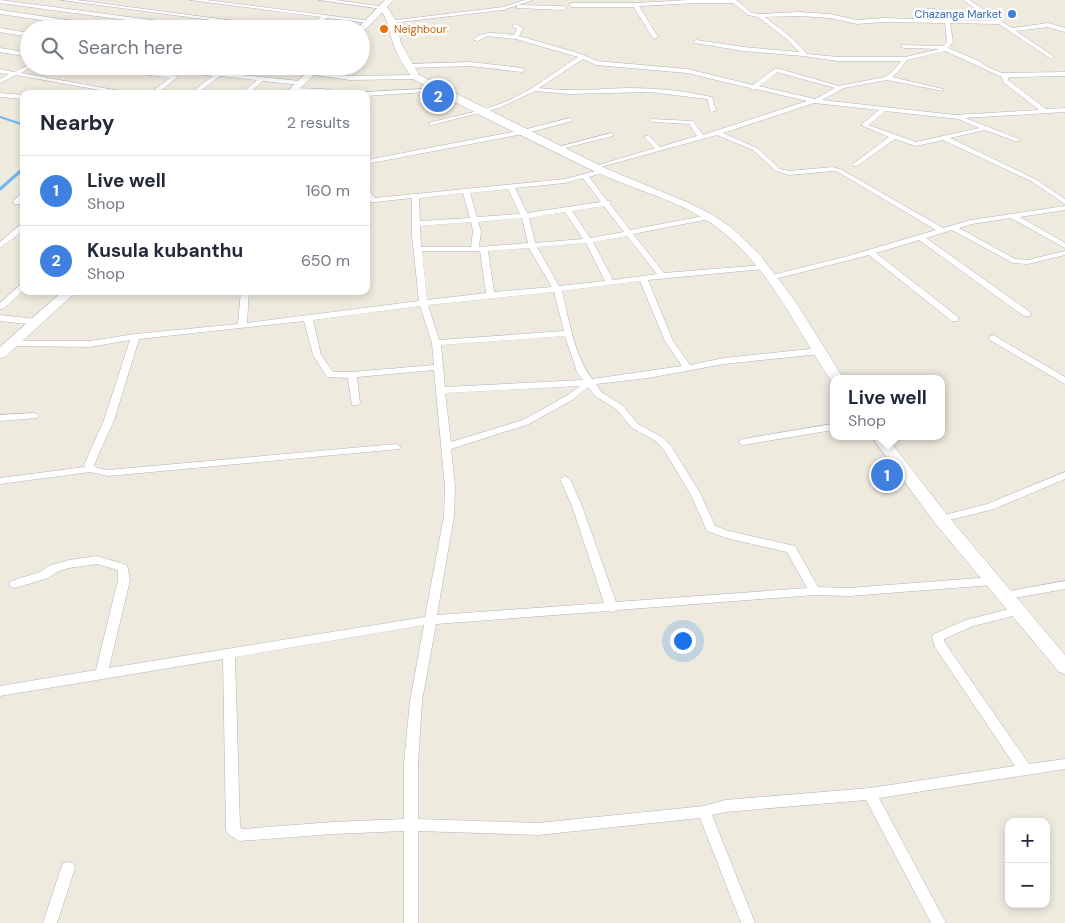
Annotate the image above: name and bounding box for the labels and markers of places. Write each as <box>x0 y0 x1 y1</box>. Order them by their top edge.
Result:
place label: Chazanga Market <box>915 7 1002 21</box>
marker: Chazanga Market <box>1006 8 1018 20</box>
place label: Neighbour <box>394 22 447 36</box>
marker: Neighbour <box>378 23 390 35</box>
pin: 2 <box>422 77 454 115</box>
pin: 1 <box>871 456 903 494</box>

